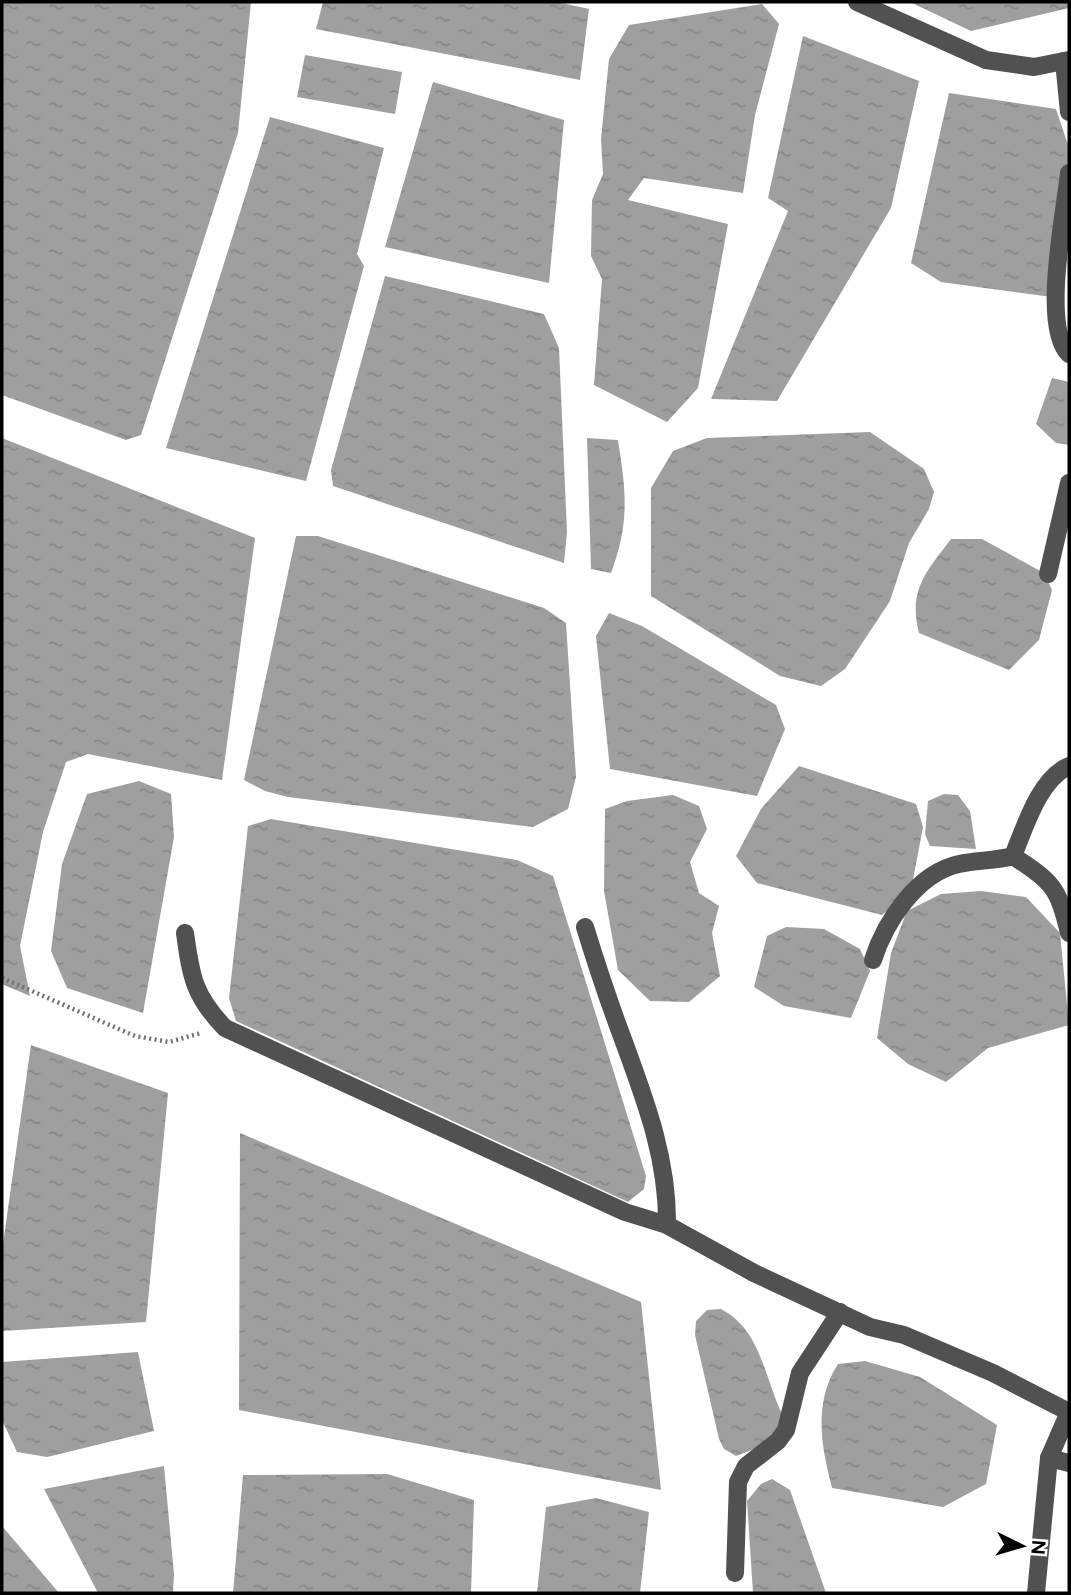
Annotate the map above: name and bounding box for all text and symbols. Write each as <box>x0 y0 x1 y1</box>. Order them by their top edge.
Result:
north arrow <box>987 1511 1057 1581</box>
text: N <box>1026 1539 1051 1556</box>

